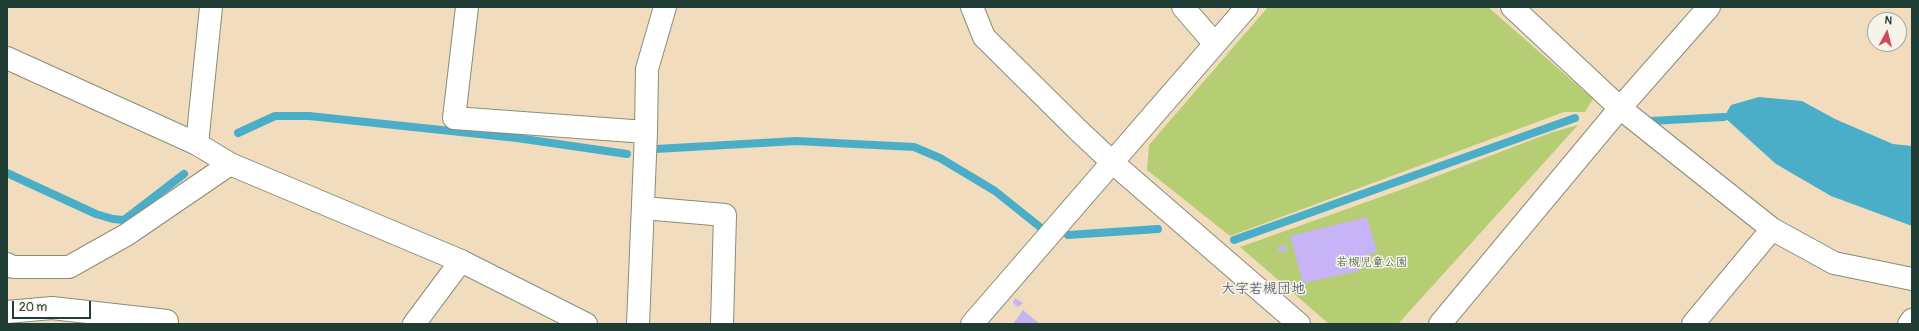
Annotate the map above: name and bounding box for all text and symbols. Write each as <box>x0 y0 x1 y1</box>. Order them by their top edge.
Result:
north arrow <box>1867 12 1907 52</box>
text: N <box>1884 14 1893 27</box>
park label: 若槻児童公園 <box>1336 256 1408 270</box>
district label: 大字若槻団地 <box>1221 281 1305 297</box>
scale bar <box>14 293 93 319</box>
text: 20 m <box>19 300 47 315</box>

